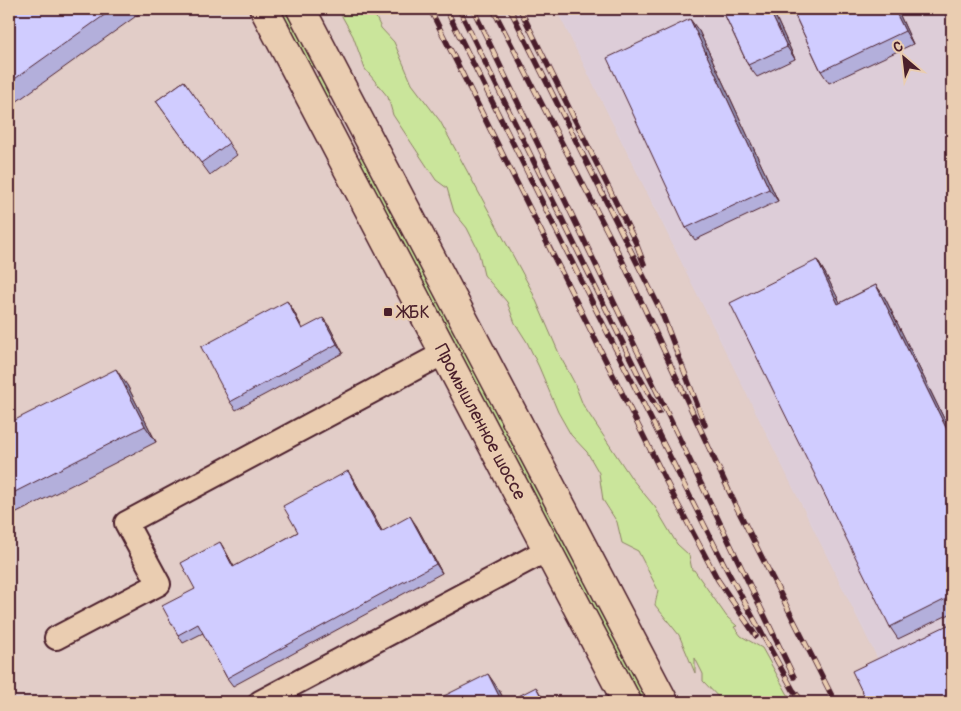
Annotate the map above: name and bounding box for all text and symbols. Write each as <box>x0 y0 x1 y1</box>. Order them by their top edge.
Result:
north arrow <box>878 32 928 82</box>
text: С <box>890 37 906 56</box>
place label: ЖБК <box>395 301 430 324</box>
marker: ЖБК <box>382 306 394 318</box>
street label: Промышленное шоссе <box>429 340 531 504</box>

